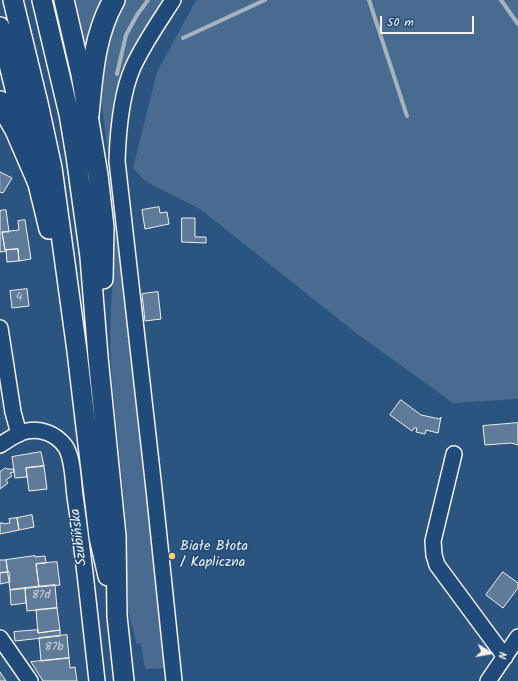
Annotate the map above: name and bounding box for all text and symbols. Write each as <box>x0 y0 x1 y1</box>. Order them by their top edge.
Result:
scale bar <box>382 8 476 34</box>
text: 50 m <box>387 13 414 32</box>
house number: 4 <box>16 291 22 305</box>
street label: Szubińska <box>68 507 92 567</box>
place label: Białe Błota / Kapliczna <box>180 540 248 572</box>
marker: Białe Błota / Kapliczna <box>167 551 177 561</box>
house number: 87d <box>32 589 50 603</box>
north arrow <box>470 633 510 673</box>
house number: 87b <box>44 641 64 655</box>
text: N <box>492 650 511 660</box>

